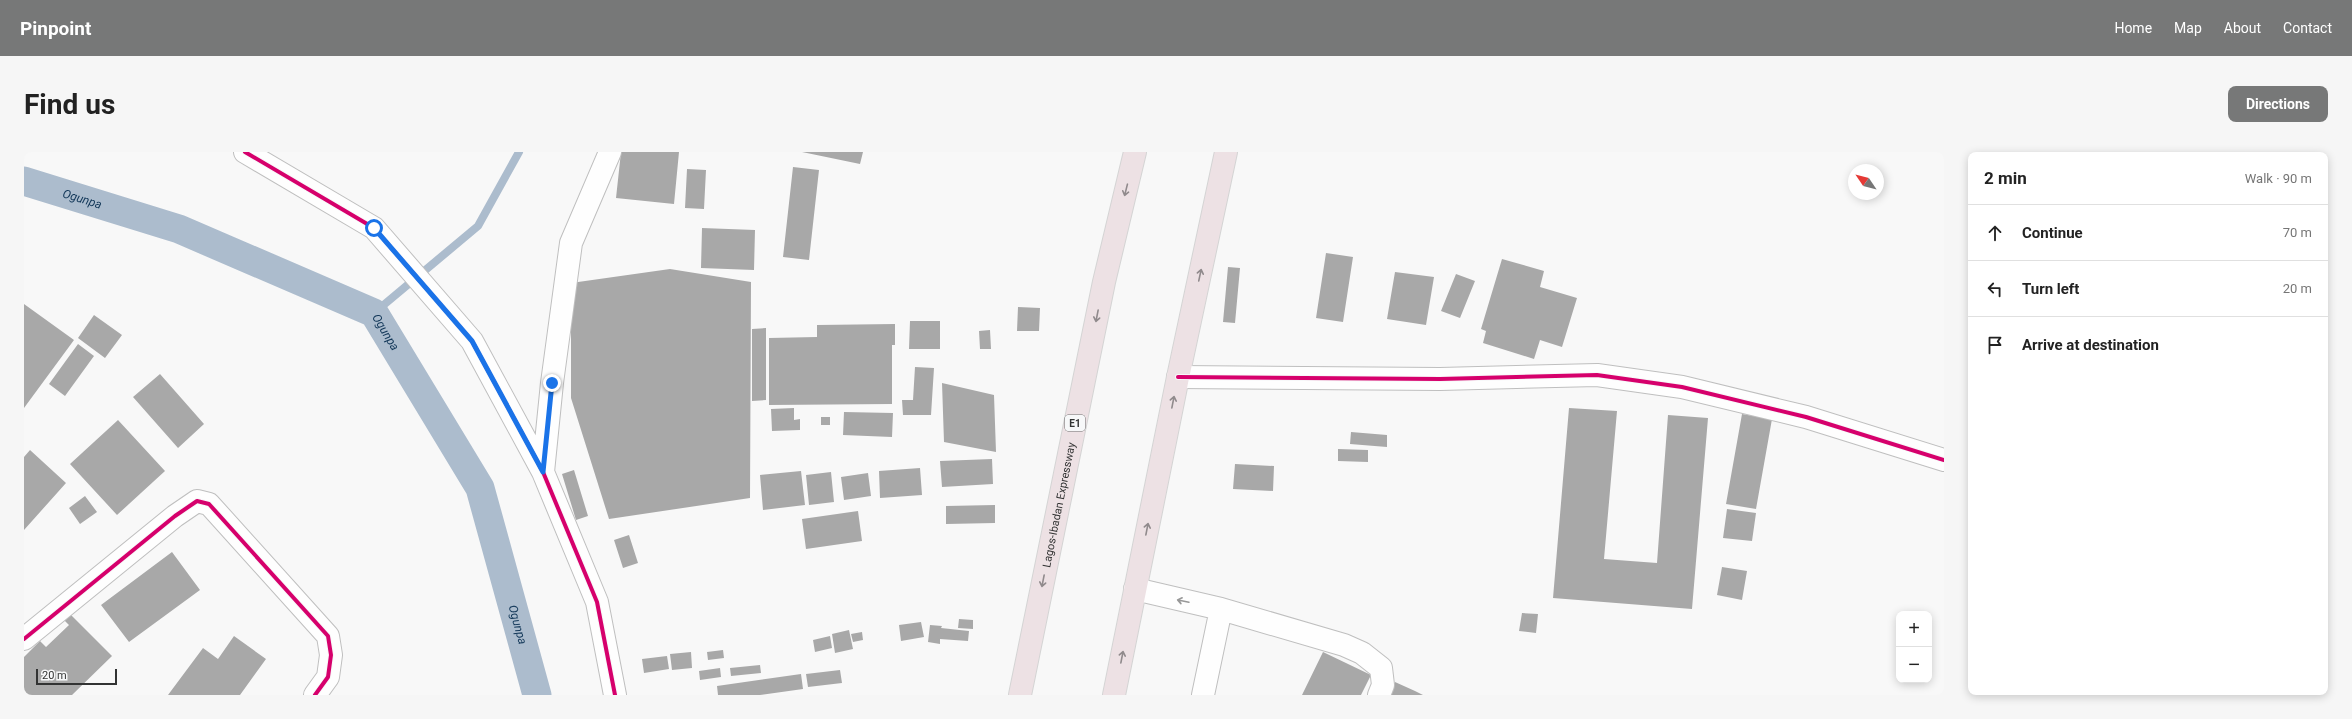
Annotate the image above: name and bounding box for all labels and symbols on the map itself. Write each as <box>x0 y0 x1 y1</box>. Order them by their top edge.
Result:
north arrow <box>1848 164 1884 200</box>
one-way arrow <box>1122 183 1130 196</box>
water label: Ogunpa <box>61 186 104 212</box>
route start <box>365 219 383 237</box>
one-way arrow <box>1196 269 1204 282</box>
one-way arrow <box>1092 310 1100 323</box>
water label: Ogunpa <box>369 311 402 353</box>
route end <box>543 374 561 392</box>
one-way arrow <box>1169 396 1177 409</box>
road number: E1 <box>1065 415 1085 431</box>
street label: Lagos-Ibadan Expressway <box>1040 440 1078 569</box>
one-way arrow <box>1143 523 1151 536</box>
one-way arrow <box>1039 574 1047 587</box>
one-way arrow <box>1177 597 1190 605</box>
water label: Ogunpa <box>506 603 530 646</box>
one-way arrow <box>1118 651 1126 664</box>
scale bar <box>36 667 117 686</box>

